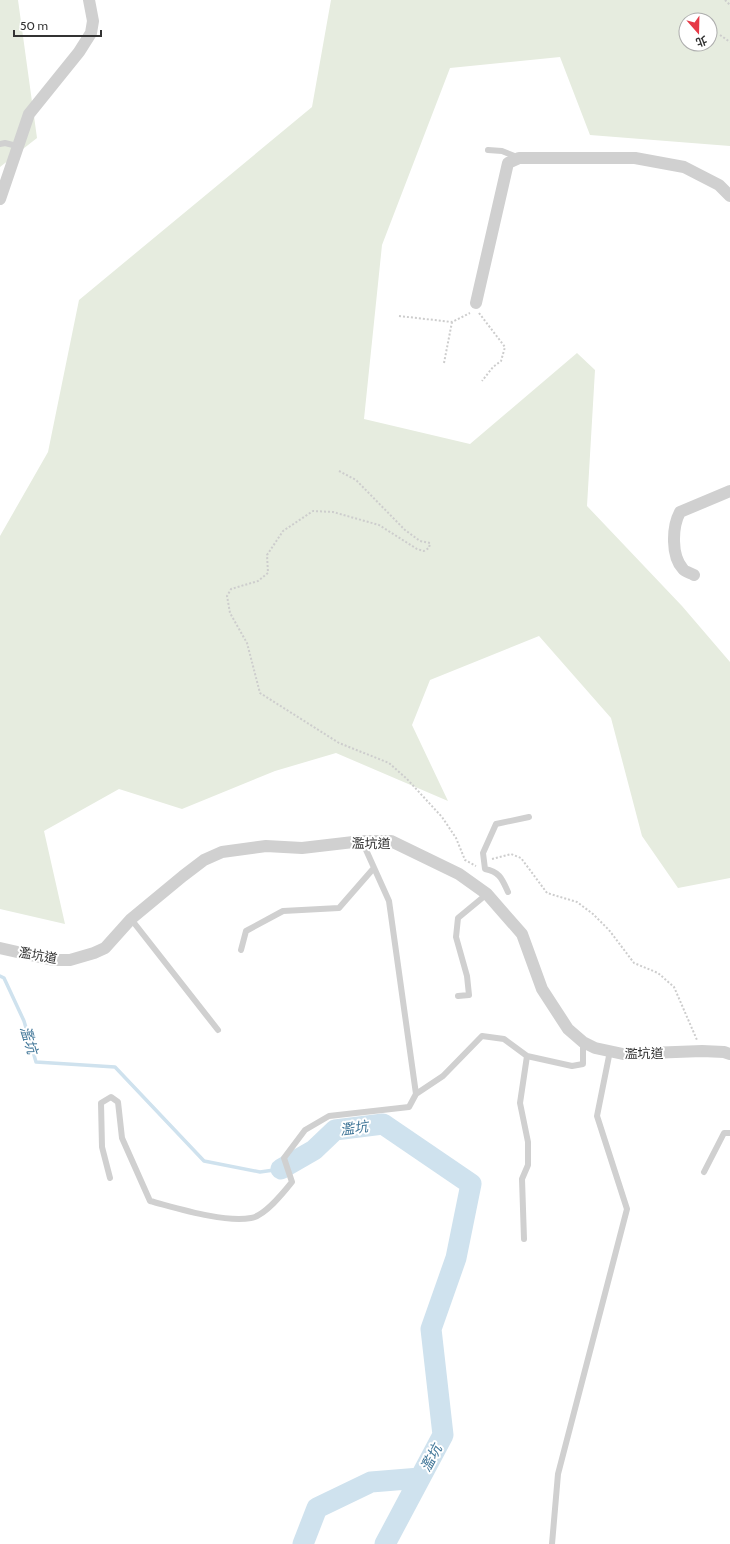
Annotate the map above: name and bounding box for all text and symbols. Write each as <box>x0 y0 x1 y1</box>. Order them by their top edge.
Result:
scale bar <box>14 12 101 38</box>
north arrow <box>678 12 718 52</box>
text: 50 m <box>20 18 48 33</box>
text: 北 <box>694 33 709 50</box>
street label: 濫坑道 <box>351 835 391 851</box>
street label: 濫坑道 <box>17 944 59 966</box>
water label: 濫坑 <box>16 1024 42 1058</box>
street label: 濫坑道 <box>624 1045 664 1061</box>
water label: 濫坑 <box>339 1117 371 1139</box>
water label: 濫坑 <box>416 1440 446 1475</box>

